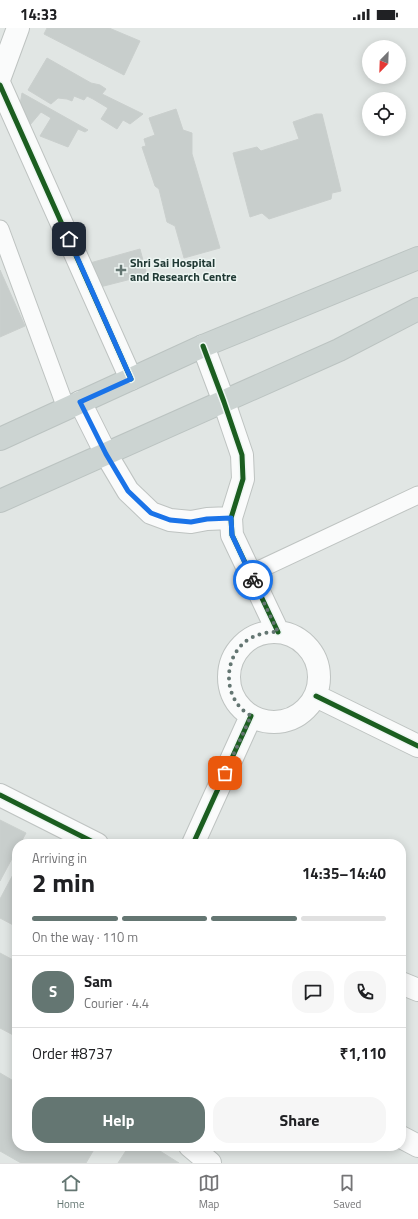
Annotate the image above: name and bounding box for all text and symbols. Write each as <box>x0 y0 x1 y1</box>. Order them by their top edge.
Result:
text: 14:33 <box>20 3 57 26</box>
north arrow <box>362 40 406 84</box>
map controls <box>362 40 406 136</box>
button: locate <box>362 92 406 136</box>
pin <box>52 222 86 256</box>
icon: home <box>58 228 80 250</box>
place label: Shri Sai Hospital and Research Centre <box>130 253 237 286</box>
marker: Shri Sai Hospital and Research Centre <box>115 264 127 276</box>
courier <box>233 560 273 600</box>
icon: bike <box>242 569 264 591</box>
pin <box>208 756 242 790</box>
icon: bag <box>214 762 236 784</box>
text: Arriving in <box>32 848 87 868</box>
text: 14:35–14:40 <box>302 862 386 885</box>
text: 2 min <box>32 863 95 902</box>
text: On the way · 110 m <box>32 927 138 947</box>
text: Sam <box>84 970 112 993</box>
button: chat <box>292 971 334 1013</box>
button: phone <box>344 971 386 1013</box>
text: S <box>49 980 57 1003</box>
text: Courier · 4.4 <box>84 993 149 1013</box>
text: Order #8737 <box>32 1042 113 1065</box>
text: ₹1,110 <box>340 1042 386 1065</box>
button: Help <box>32 1097 205 1143</box>
button: Share <box>213 1097 386 1143</box>
tab: Home <box>57 1172 85 1212</box>
tab: Map <box>198 1172 220 1212</box>
tab: Saved <box>333 1172 361 1212</box>

